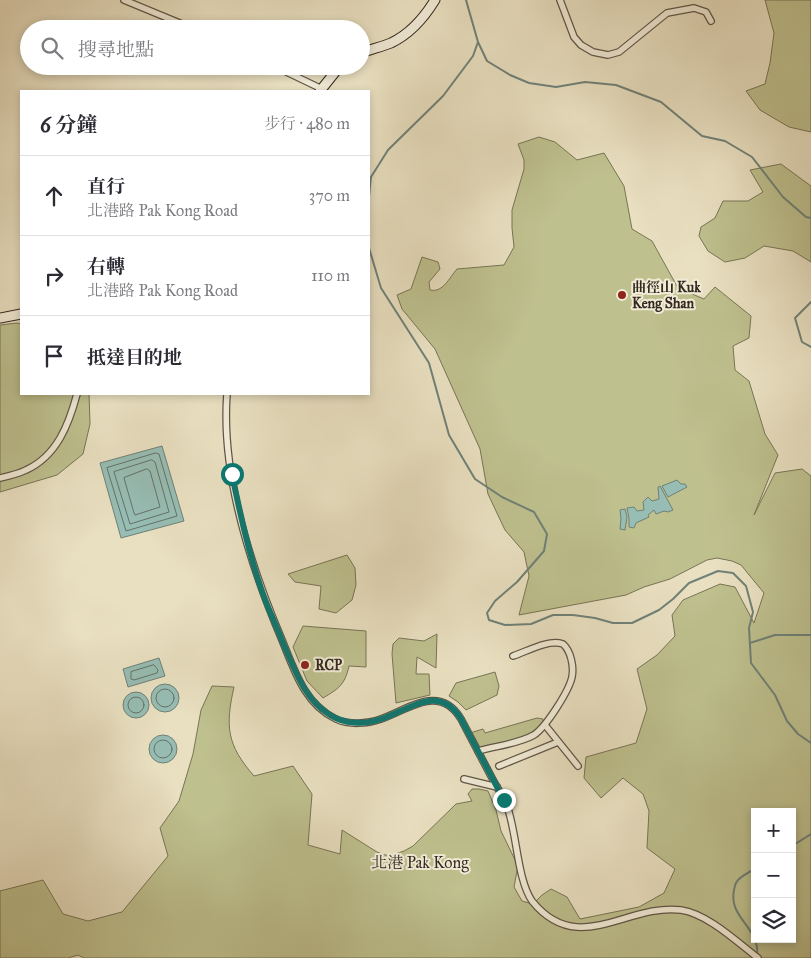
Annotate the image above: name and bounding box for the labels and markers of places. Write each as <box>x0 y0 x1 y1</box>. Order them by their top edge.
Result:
place label: 曲徑山 Kuk Keng Shan <box>632 279 701 313</box>
marker: 曲徑山 Kuk Keng Shan <box>616 289 628 301</box>
place label: RCP <box>315 657 342 674</box>
marker: RCP <box>299 659 311 671</box>

